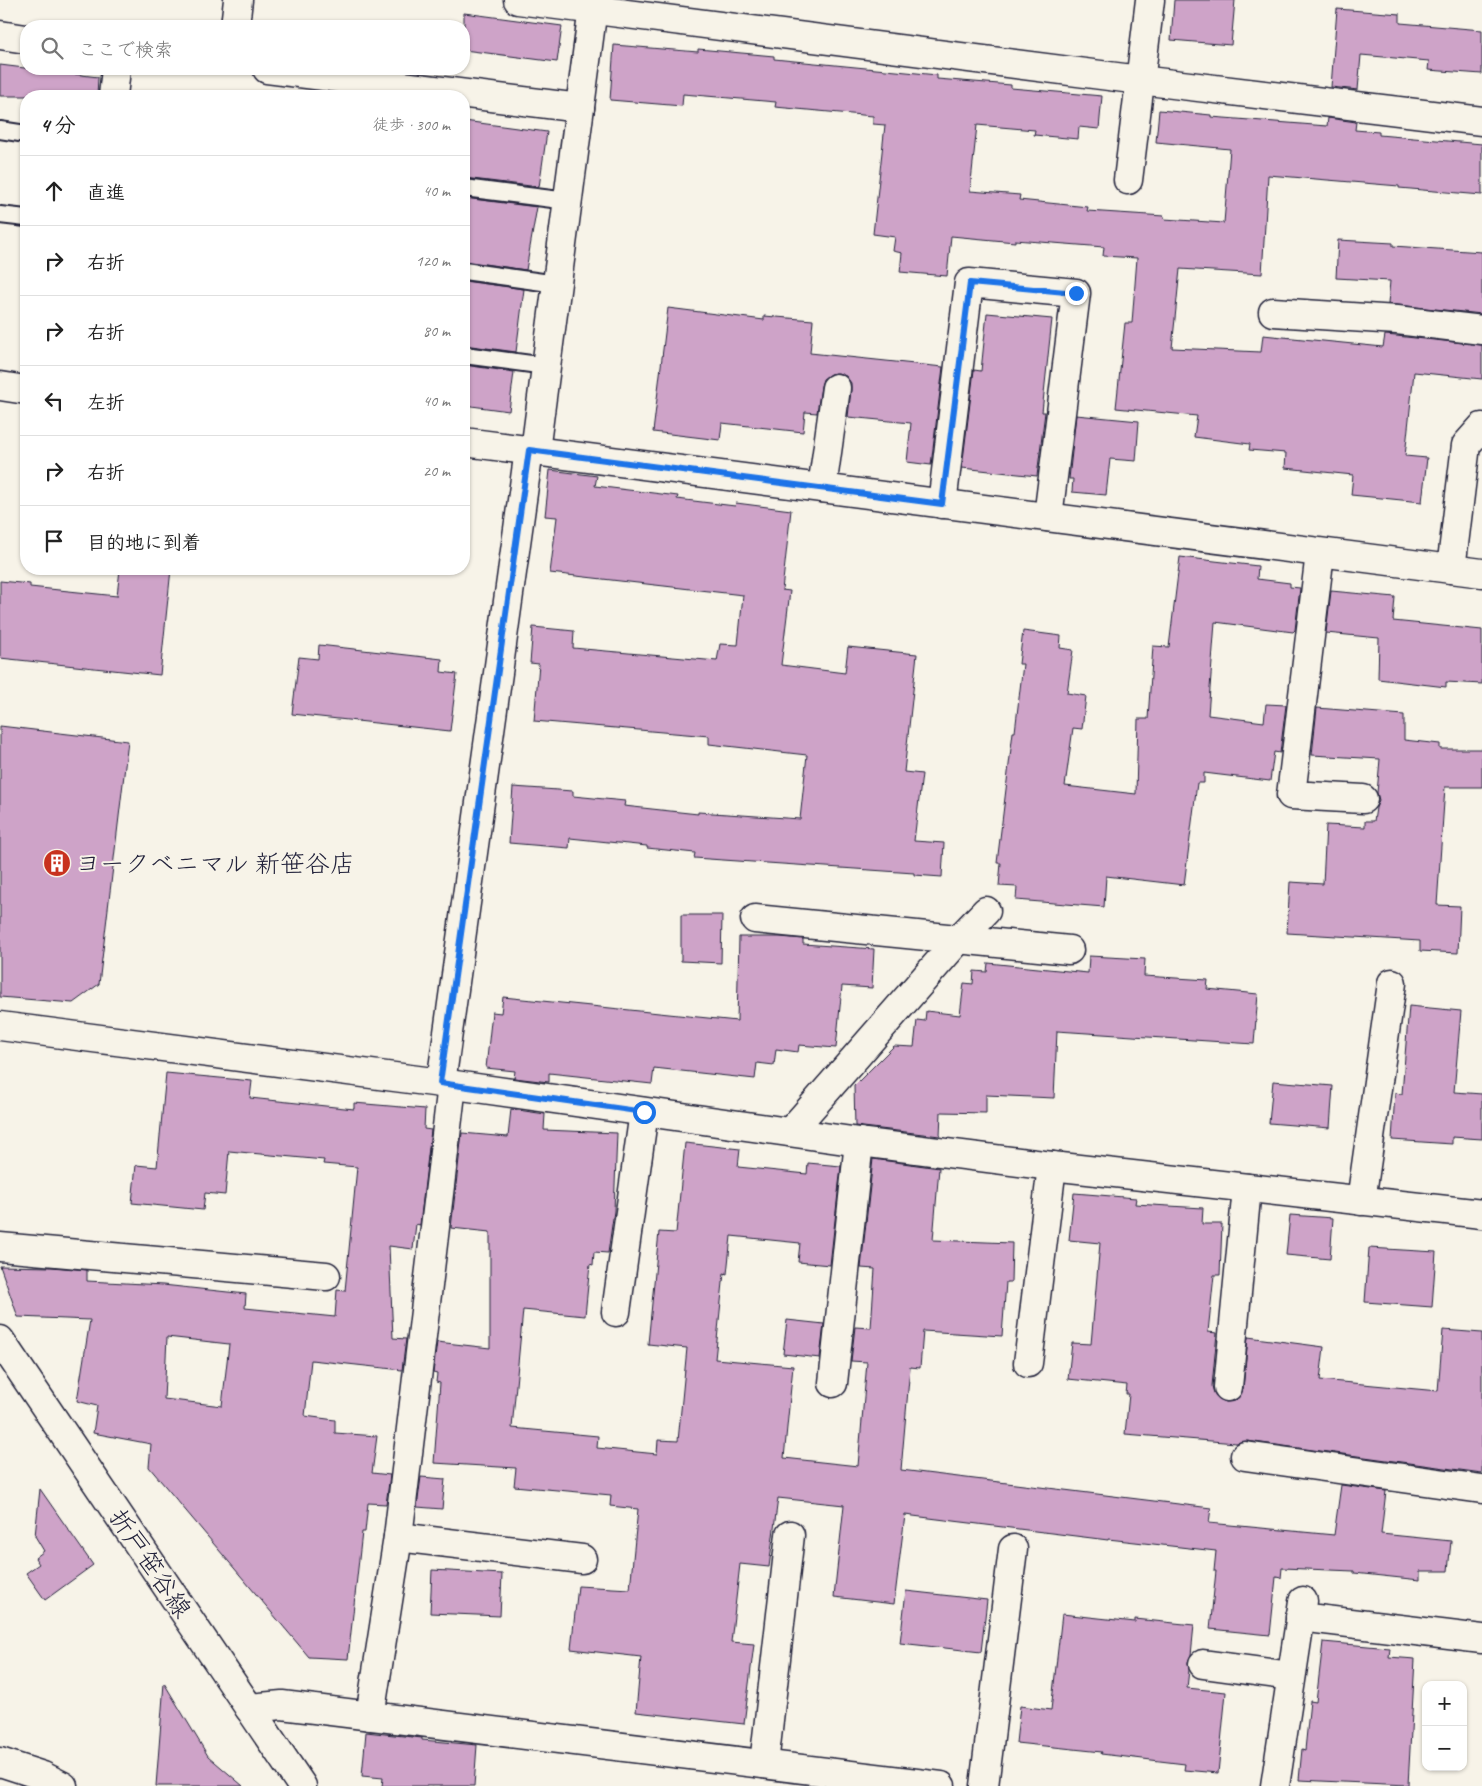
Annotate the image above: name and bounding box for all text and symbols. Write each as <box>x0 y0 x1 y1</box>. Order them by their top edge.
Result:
search box <box>20 20 470 75</box>
icon: search <box>38 34 66 62</box>
text: ここで検索 <box>78 38 173 62</box>
text: 4 分 <box>40 112 76 138</box>
text: 徒歩 · 300 m <box>373 115 450 135</box>
icon: ahead <box>40 177 68 205</box>
text: 直進 <box>87 181 125 205</box>
text: 40 m <box>423 181 450 201</box>
icon: right <box>40 247 68 275</box>
text: 右折 <box>87 251 125 275</box>
text: 120 m <box>416 251 450 271</box>
route end <box>1065 282 1088 305</box>
icon: right <box>40 317 68 345</box>
text: 右折 <box>87 321 125 345</box>
text: 80 m <box>423 321 450 341</box>
icon: left <box>40 387 68 415</box>
text: 左折 <box>87 391 125 415</box>
text: 40 m <box>423 391 450 411</box>
icon: right <box>40 457 68 485</box>
text: 右折 <box>87 461 125 485</box>
text: 20 m <box>423 461 450 481</box>
icon: arrive <box>40 527 68 555</box>
text: 目的地に到着 <box>87 531 201 555</box>
building icon: ヨークベニマル 新笹谷店 <box>42 848 72 878</box>
place label: ヨークベニマル 新笹谷店 <box>76 848 355 880</box>
route start <box>633 1101 656 1124</box>
street label: 折戸笹谷線 <box>102 1503 198 1624</box>
map controls <box>1422 1681 1467 1771</box>
button: + <box>1422 1681 1467 1726</box>
button: − <box>1422 1726 1467 1771</box>

